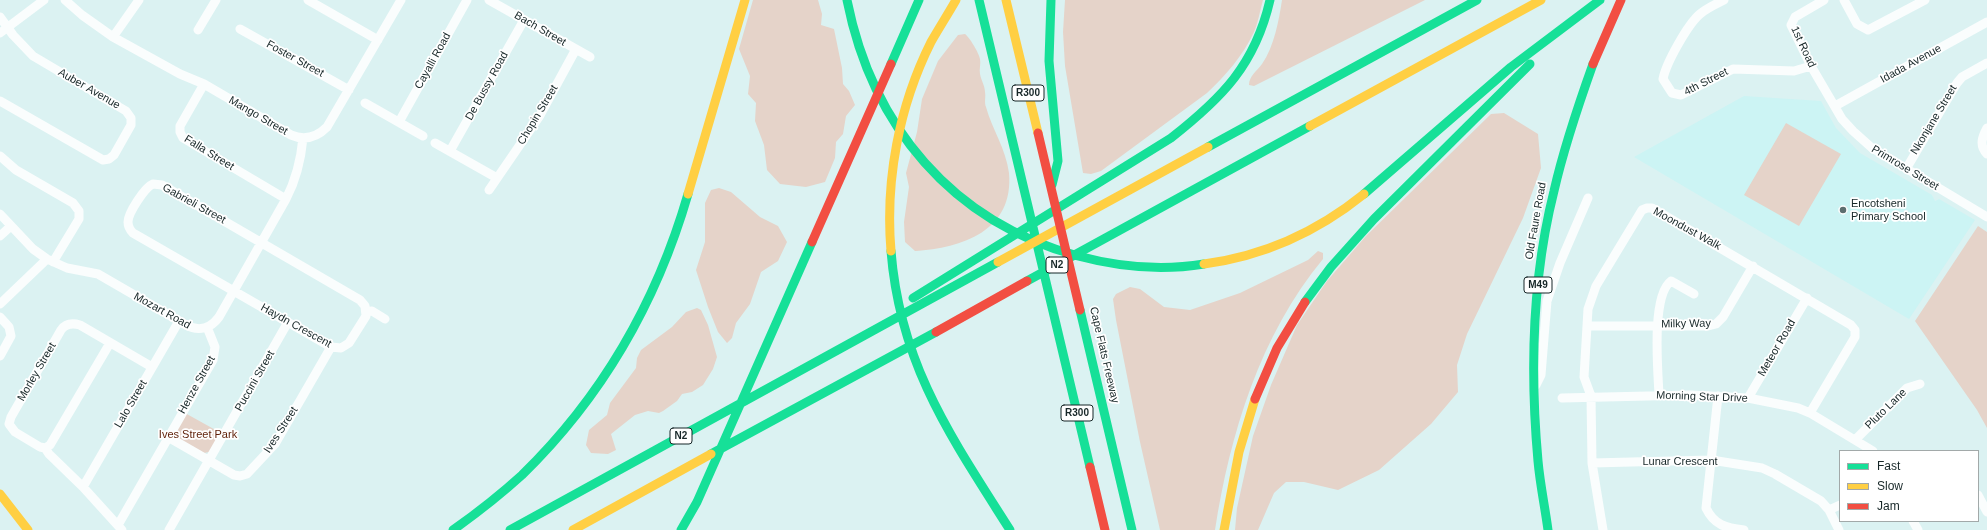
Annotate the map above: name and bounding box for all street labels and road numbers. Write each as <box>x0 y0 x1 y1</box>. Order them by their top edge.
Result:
street label: Bach Street <box>512 9 568 49</box>
street label: 1st Road <box>1788 24 1818 70</box>
street label: Cayalli Road <box>412 31 454 91</box>
street label: Foster Street <box>264 38 326 80</box>
street label: Idada Avenue <box>1878 42 1944 86</box>
street label: De Bussy Road <box>463 49 511 123</box>
street label: 4th Street <box>1682 65 1730 99</box>
street label: Auber Avenue <box>56 66 122 112</box>
street label: Chopin Street <box>515 83 561 147</box>
street label: Nkonjane Street <box>1908 83 1960 157</box>
road number: R300 <box>1012 85 1044 101</box>
street label: Mango Street <box>226 94 290 138</box>
street label: Falla Street <box>182 132 236 174</box>
street label: Primrose Street <box>1869 143 1941 193</box>
street label: Gabrieli Street <box>160 181 228 227</box>
street label: Old Faure Road <box>1523 181 1549 261</box>
street label: Moondust Walk <box>1651 205 1723 253</box>
road number: N2 <box>1046 257 1068 273</box>
road number: M49 <box>1524 277 1552 293</box>
street label: Mozart Road <box>131 290 193 332</box>
street label: Haydn Crescent <box>258 301 334 351</box>
street label: Cape Flats Freeway <box>1086 306 1122 404</box>
street label: Milky Way <box>1661 317 1711 331</box>
street label: Meteor Road <box>1755 317 1799 379</box>
street label: Morley Street <box>15 340 59 404</box>
street label: Puccini Street <box>232 348 278 414</box>
street label: Henze Street <box>176 354 218 416</box>
street label: Lalo Street <box>112 378 150 430</box>
street label: Pluto Lane <box>1862 386 1910 432</box>
street label: Morning Star Drive <box>1656 389 1748 405</box>
street label: Ives Street <box>261 404 301 456</box>
road number: R300 <box>1061 405 1093 421</box>
road number: N2 <box>670 428 692 444</box>
street label: Lunar Crescent <box>1642 455 1718 469</box>

